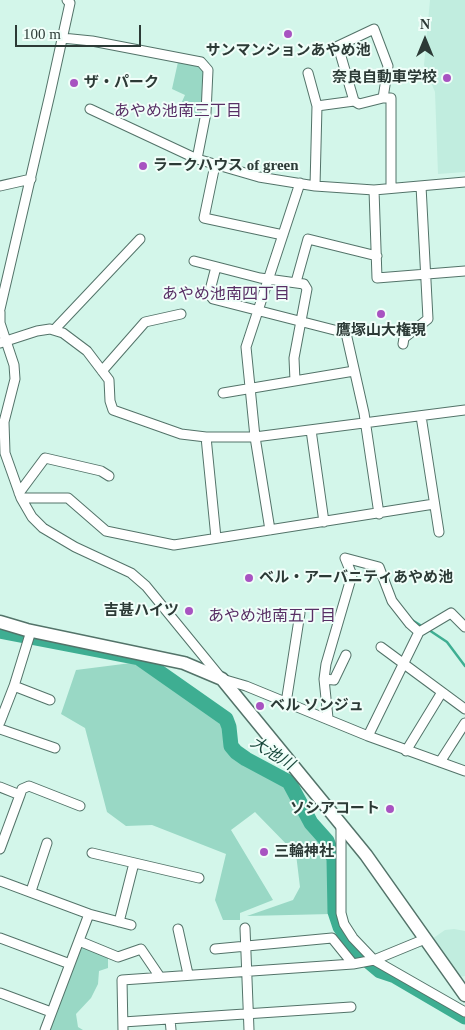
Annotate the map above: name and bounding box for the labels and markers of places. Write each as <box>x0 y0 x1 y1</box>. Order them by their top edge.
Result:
marker: サンマンションあやめ池 <box>282 28 294 40</box>
place label: サンマンションあやめ池 <box>206 42 370 60</box>
place label: 奈良自動車学校 <box>332 69 437 87</box>
marker: 奈良自動車学校 <box>441 72 453 84</box>
place label: ザ・パーク <box>84 74 159 92</box>
marker: ザ・パーク <box>68 77 80 89</box>
place label: ラークハウス of green <box>153 157 299 175</box>
marker: ラークハウス of green <box>137 160 149 172</box>
marker: 鷹塚山大権現 <box>375 308 387 320</box>
place label: 鷹塚山大権現 <box>336 322 426 340</box>
place label: ベル・アーバニティあやめ池 <box>259 569 453 587</box>
marker: ベル・アーバニティあやめ池 <box>243 572 255 584</box>
place label: 吉甚ハイツ <box>104 602 179 620</box>
marker: 吉甚ハイツ <box>183 605 195 617</box>
place label: ベル ソンジュ <box>270 697 364 715</box>
marker: ベル ソンジュ <box>254 700 266 712</box>
place label: ソシアコート <box>290 800 380 818</box>
marker: ソシアコート <box>384 803 396 815</box>
place label: 三輪神社 <box>274 843 334 861</box>
marker: 三輪神社 <box>258 846 270 858</box>

